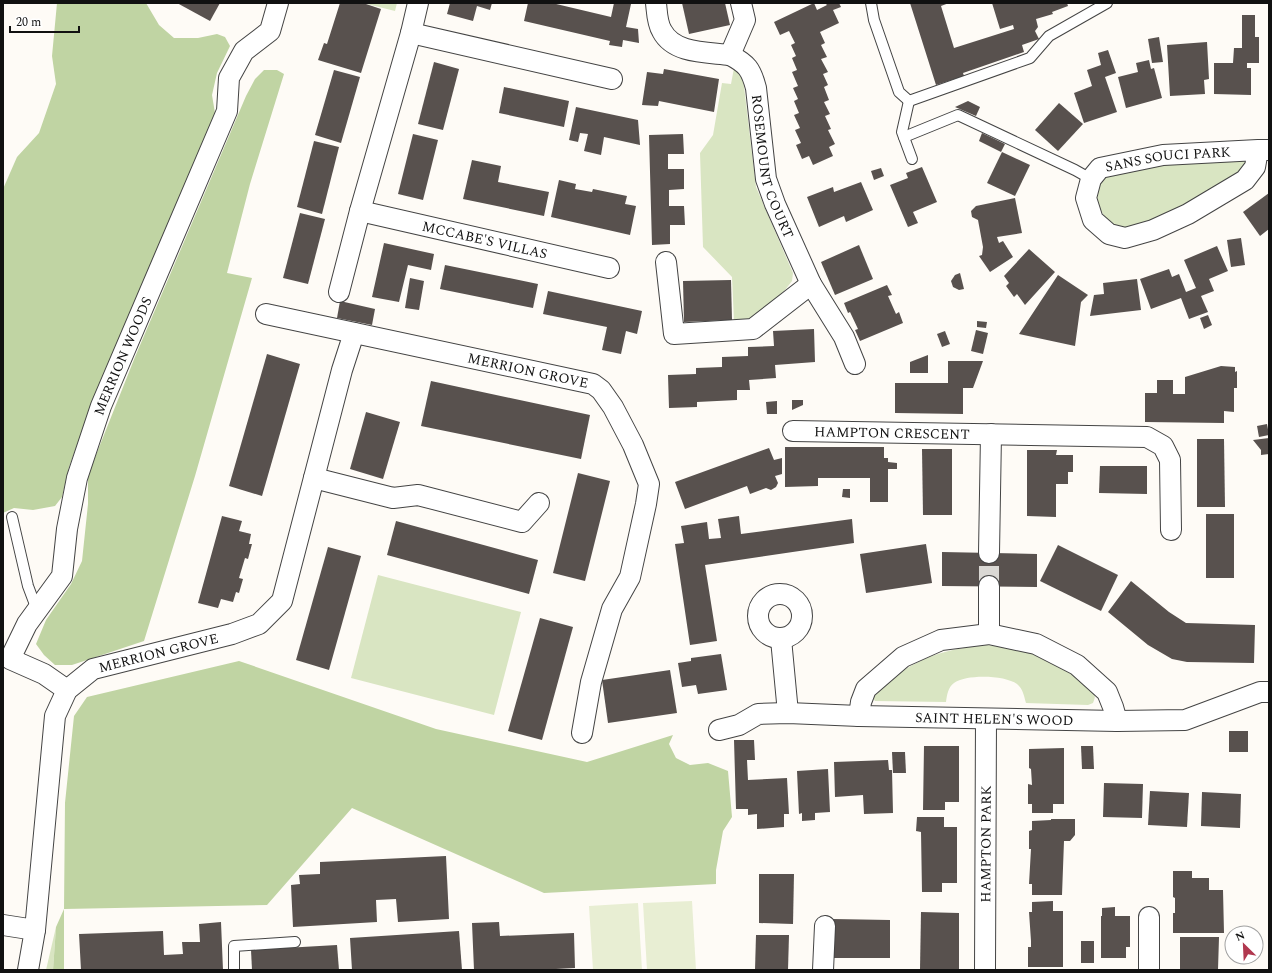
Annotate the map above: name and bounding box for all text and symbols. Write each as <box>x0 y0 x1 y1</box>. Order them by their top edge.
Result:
scale bar <box>10 8 79 34</box>
text: 20 m <box>16 13 41 32</box>
street label: ROSEMOUNT COURT <box>746 93 800 242</box>
street label: SANS SOUCI PARK <box>1103 141 1231 177</box>
street label: MCCABE'S VILLAS <box>420 215 549 264</box>
street label: MERRION WOODS <box>88 293 157 418</box>
street label: MERRION GROVE <box>466 347 590 393</box>
street label: HAMPTON CRESCENT <box>814 421 970 444</box>
street label: MERRION GROVE <box>96 627 221 678</box>
street label: SAINT HELEN'S WOOD <box>915 707 1074 731</box>
street label: HAMPTON PARK <box>975 785 996 903</box>
north arrow <box>1224 925 1264 965</box>
text: N <box>1233 927 1248 946</box>

